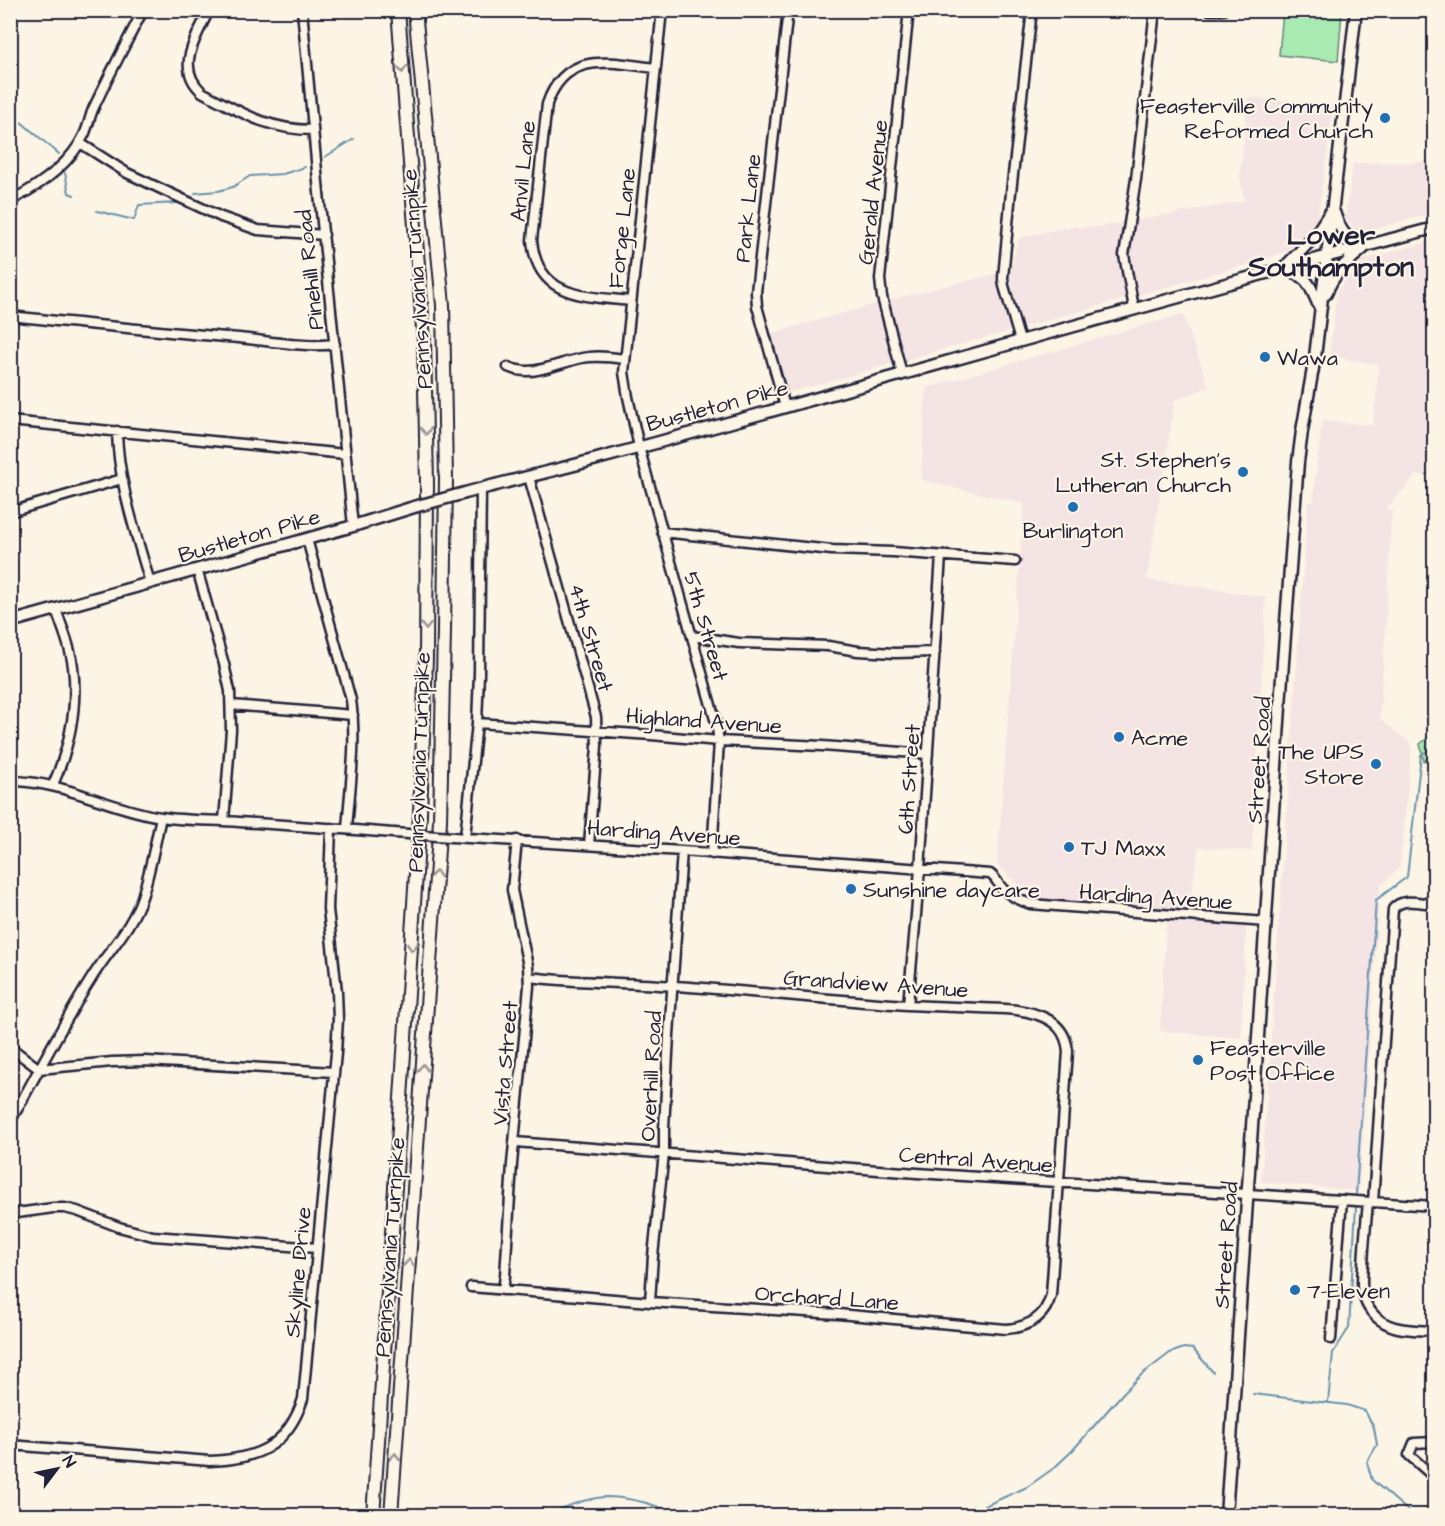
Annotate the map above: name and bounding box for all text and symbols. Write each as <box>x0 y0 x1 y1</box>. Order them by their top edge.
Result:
one-way arrow <box>395 64 408 73</box>
place label: Feasterville Community Reformed Church <box>1140 91 1373 147</box>
marker: Feasterville Community Reformed Church <box>1378 111 1392 125</box>
street label: Gerald Avenue <box>850 118 897 266</box>
street label: Anvil Lane <box>503 119 544 223</box>
street label: Park Lane <box>727 152 770 264</box>
street label: Forge Lane <box>601 166 645 290</box>
street label: Pennsylvania Turnpike <box>394 168 442 390</box>
street label: Pinehill Road <box>289 208 332 332</box>
district label: Lower Southampton <box>1247 216 1414 288</box>
place label: Wawa <box>1277 343 1338 374</box>
marker: Wawa <box>1258 350 1272 364</box>
street label: Bustleton Pike <box>643 373 792 440</box>
one-way arrow <box>420 426 432 435</box>
place label: St. Stephen's Lutheran Church <box>1055 445 1231 501</box>
marker: St. Stephen's Lutheran Church <box>1236 465 1250 479</box>
marker: Burlington <box>1066 500 1080 514</box>
street label: Bustleton Pike <box>175 501 324 571</box>
place label: Burlington <box>1023 516 1123 548</box>
street label: 5th Street <box>675 568 736 685</box>
street label: 4th Street <box>560 580 621 695</box>
one-way arrow <box>420 621 433 630</box>
street label: Pennsylvania Turnpike <box>400 651 440 873</box>
street label: Street Road <box>1240 696 1279 825</box>
street label: Highland Avenue <box>625 701 783 743</box>
street label: 6th Street <box>890 723 929 835</box>
place label: Acme <box>1131 723 1188 754</box>
marker: Acme <box>1112 730 1126 744</box>
place label: The UPS Store <box>1278 737 1364 793</box>
marker: The UPS Store <box>1369 757 1383 771</box>
street label: Harding Avenue <box>586 813 742 855</box>
place label: TJ Maxx <box>1081 833 1166 864</box>
marker: TJ Maxx <box>1062 840 1076 854</box>
one-way arrow <box>430 869 443 878</box>
place label: Sunshine daycare <box>863 875 1040 907</box>
street label: Harding Avenue <box>1078 877 1234 919</box>
marker: Sunshine daycare <box>844 882 858 896</box>
one-way arrow <box>405 942 418 951</box>
street label: Grandview Avenue <box>782 963 970 1006</box>
street label: Vista Street <box>485 999 526 1127</box>
street label: Overhill Road <box>633 1010 670 1142</box>
place label: Feasterville Post Office <box>1210 1033 1335 1089</box>
marker: Feasterville Post Office <box>1191 1053 1205 1067</box>
one-way arrow <box>416 1064 429 1073</box>
street label: Pennsylvania Turnpike <box>367 1136 415 1358</box>
street label: Central Avenue <box>898 1140 1054 1181</box>
street label: Street Road <box>1207 1181 1246 1310</box>
street label: Skyline Drive <box>277 1205 321 1339</box>
one-way arrow <box>402 1258 415 1267</box>
place label: 7-Eleven <box>1307 1276 1390 1307</box>
street label: Orchard Lane <box>754 1278 900 1319</box>
marker: 7-Eleven <box>1288 1283 1302 1297</box>
north arrow <box>27 1439 87 1499</box>
text: N <box>57 1451 81 1472</box>
one-way arrow <box>388 1453 401 1462</box>

